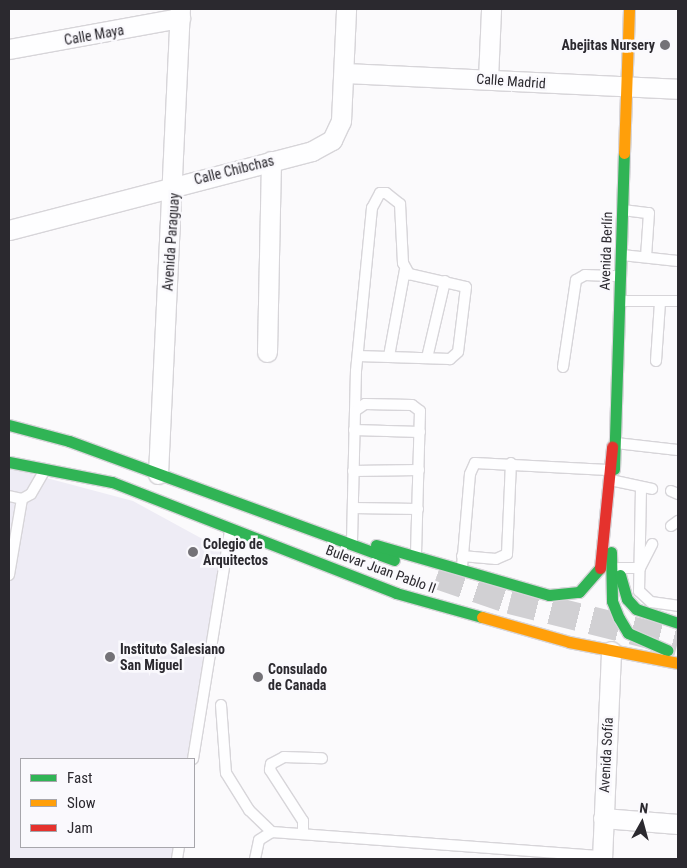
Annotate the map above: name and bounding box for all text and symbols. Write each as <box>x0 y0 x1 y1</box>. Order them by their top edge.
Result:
street label: Calle Maya <box>63 21 125 49</box>
place label: Abejitas Nursery <box>561 37 655 53</box>
marker: Abejitas Nursery <box>659 39 671 51</box>
street label: Calle Madrid <box>476 70 546 92</box>
street label: Calle Chibchas <box>192 152 276 188</box>
street label: Avenida Paraguay <box>159 192 183 292</box>
street label: Avenida Berlín <box>596 211 616 291</box>
place label: Colegio de Arquitectos <box>203 536 268 568</box>
street label: Bulevar Juan Pablo II <box>324 541 438 597</box>
marker: Colegio de Arquitectos <box>187 546 199 558</box>
place label: Instituto Salesiano San Miguel <box>120 641 225 674</box>
marker: Instituto Salesiano San Miguel <box>104 651 116 663</box>
place label: Consulado de Canada <box>268 661 327 694</box>
marker: Consulado de Canada <box>252 671 264 683</box>
street label: Avenida Sofía <box>596 717 616 793</box>
legend <box>20 758 195 848</box>
text: Fast <box>67 769 92 787</box>
text: Slow <box>67 794 96 812</box>
north arrow <box>617 798 667 848</box>
text: N <box>639 800 649 817</box>
text: Jam <box>67 819 93 837</box>

